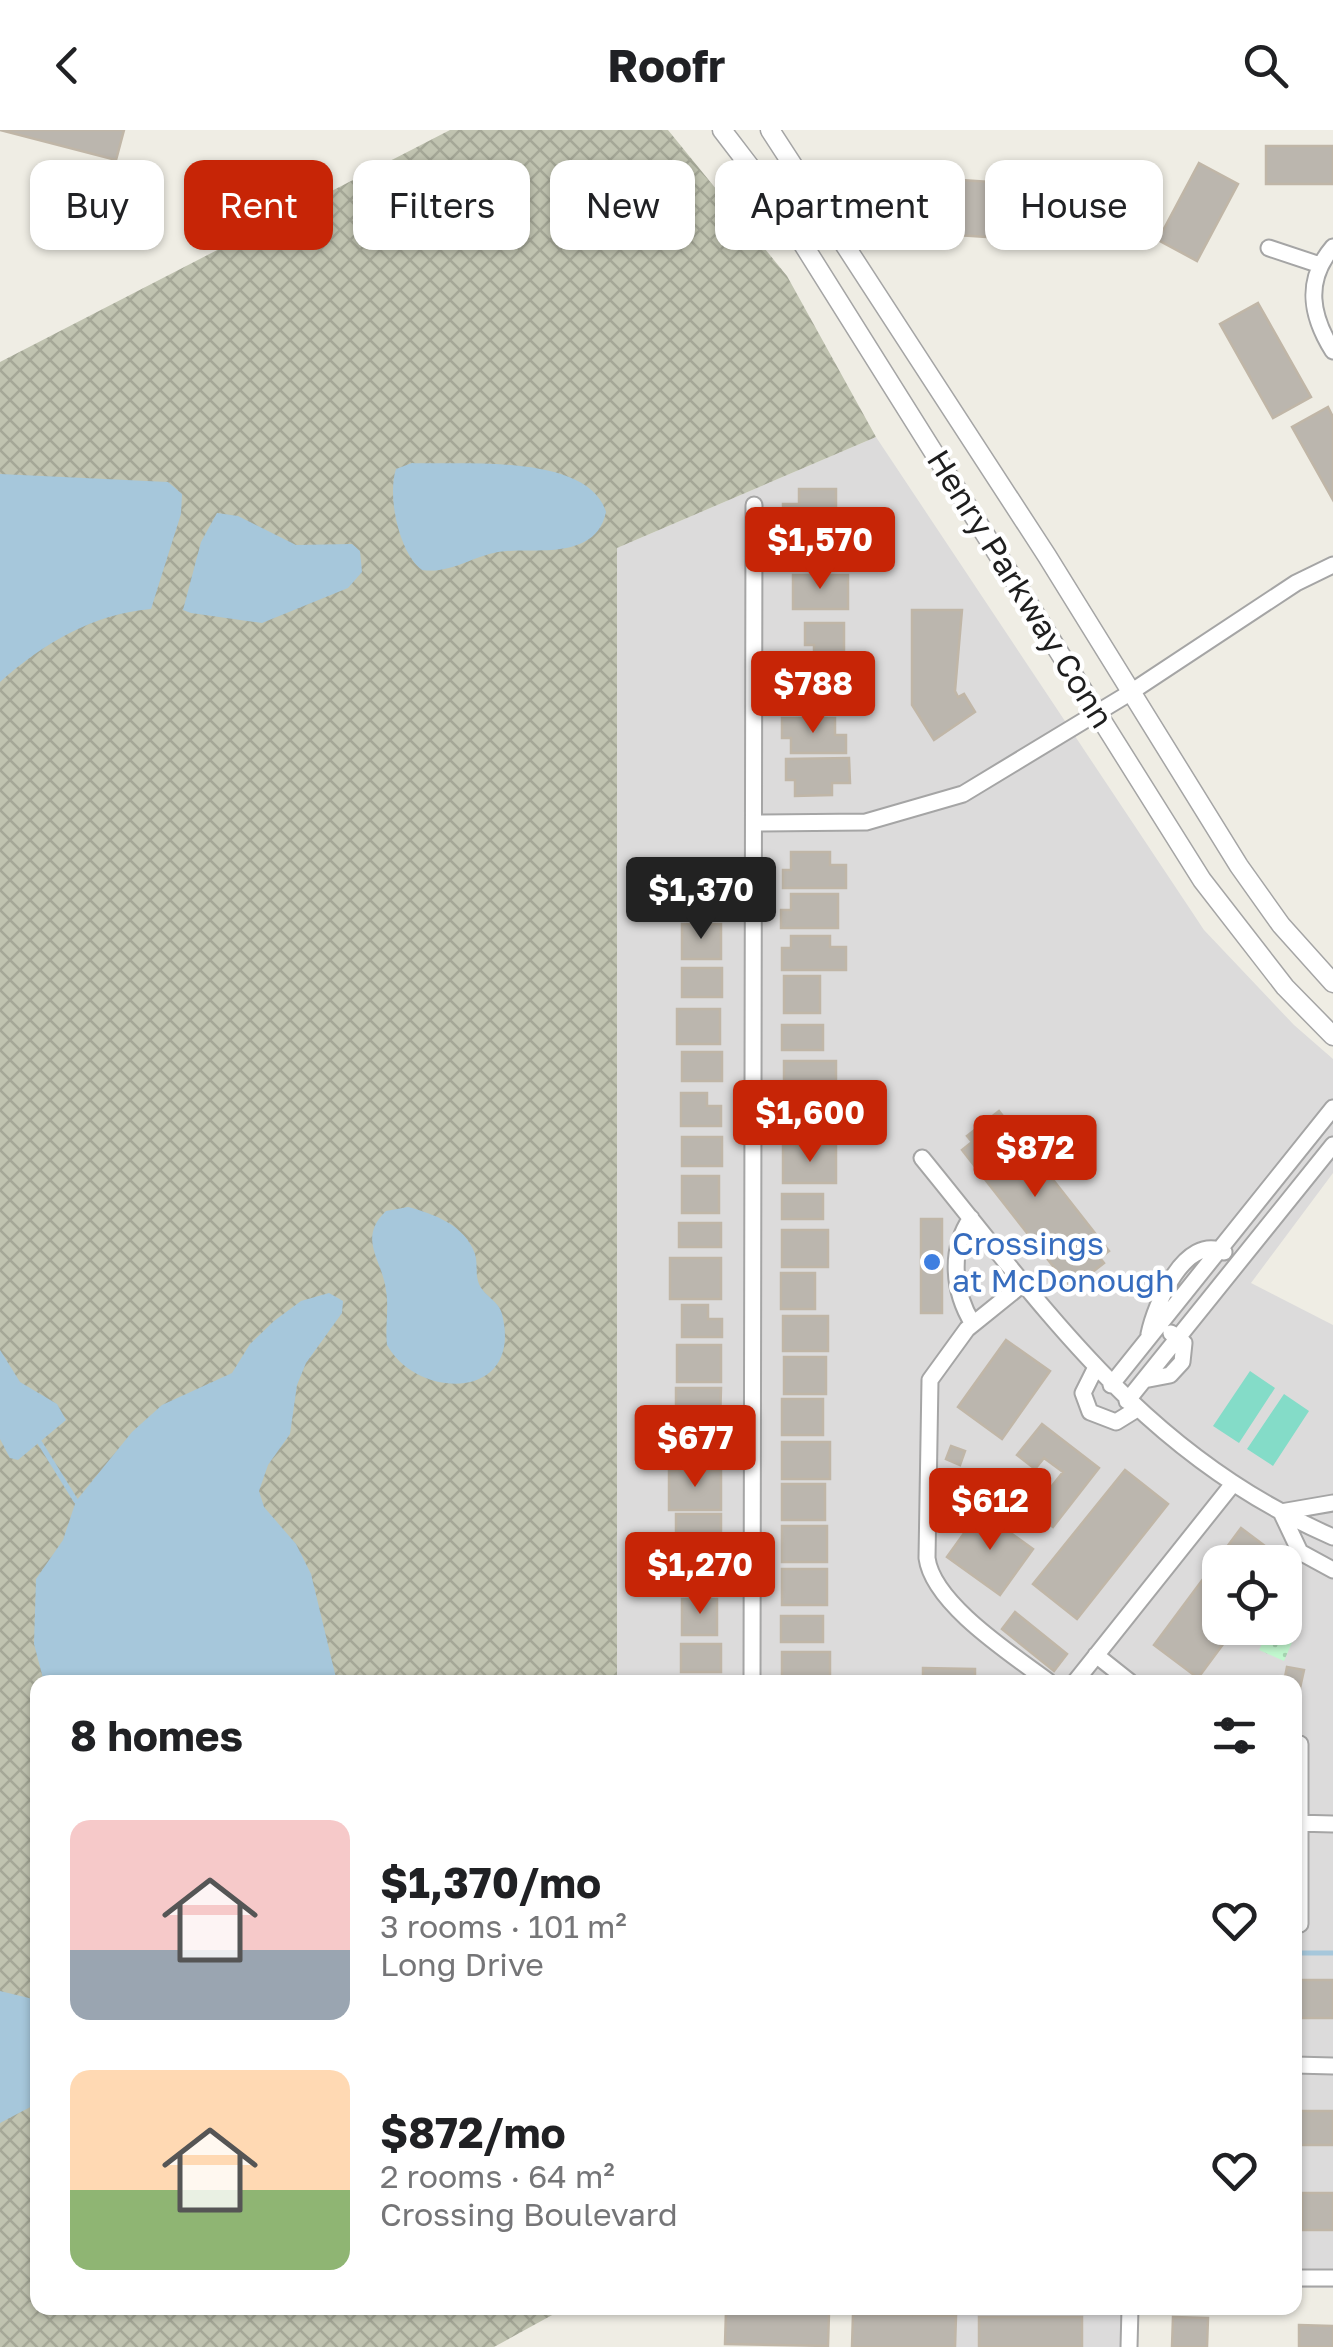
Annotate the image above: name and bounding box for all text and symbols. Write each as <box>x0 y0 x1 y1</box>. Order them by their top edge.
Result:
icon: back <box>40 38 95 93</box>
text: Roofr <box>607 38 726 92</box>
icon: search <box>1238 38 1293 93</box>
chip: Buy <box>30 160 164 250</box>
chip: Rent <box>184 160 333 250</box>
chip: Filters <box>353 160 530 250</box>
chip: New <box>550 160 695 250</box>
chip: Apartment <box>715 160 965 250</box>
chip: House <box>985 160 1163 250</box>
street label: Henry Parkway Conn <box>920 443 1122 734</box>
pin: $1,570 <box>739 507 901 592</box>
text: $1,570 <box>767 520 873 558</box>
pin: $788 <box>754 651 872 736</box>
text: $788 <box>773 664 853 702</box>
pin: $1,370 <box>620 857 782 942</box>
text: $1,370 <box>648 870 754 908</box>
pin: $1,600 <box>729 1080 891 1165</box>
text: $1,600 <box>755 1093 865 1131</box>
pin: $872 <box>976 1115 1094 1200</box>
text: $872 <box>996 1128 1074 1166</box>
place label: Crossings at McDonough <box>952 1224 1175 1299</box>
marker: Crossings at McDonough <box>921 1251 943 1273</box>
pin: $677 <box>636 1405 754 1490</box>
text: $677 <box>657 1418 733 1456</box>
pin: $612 <box>931 1468 1049 1553</box>
text: $612 <box>951 1481 1029 1519</box>
pin: $1,270 <box>619 1532 781 1617</box>
text: $1,270 <box>647 1545 753 1583</box>
map controls <box>1202 1545 1302 1645</box>
button: locate <box>1202 1545 1302 1645</box>
icon: filters <box>1207 1708 1262 1763</box>
text: 8 homes <box>70 1710 243 1760</box>
text: $1,370/mo <box>380 1857 601 1907</box>
icon: home <box>150 1860 270 1980</box>
icon: heart <box>1207 1893 1262 1948</box>
text: 3 rooms · 101 m² <box>380 1907 627 1945</box>
text: Long Drive <box>380 1945 544 1983</box>
text: $872/mo <box>380 2107 566 2157</box>
icon: home <box>150 2110 270 2230</box>
icon: heart <box>1207 2143 1262 2198</box>
text: 2 rooms · 64 m² <box>380 2157 615 2195</box>
text: Crossing Boulevard <box>380 2195 678 2233</box>

